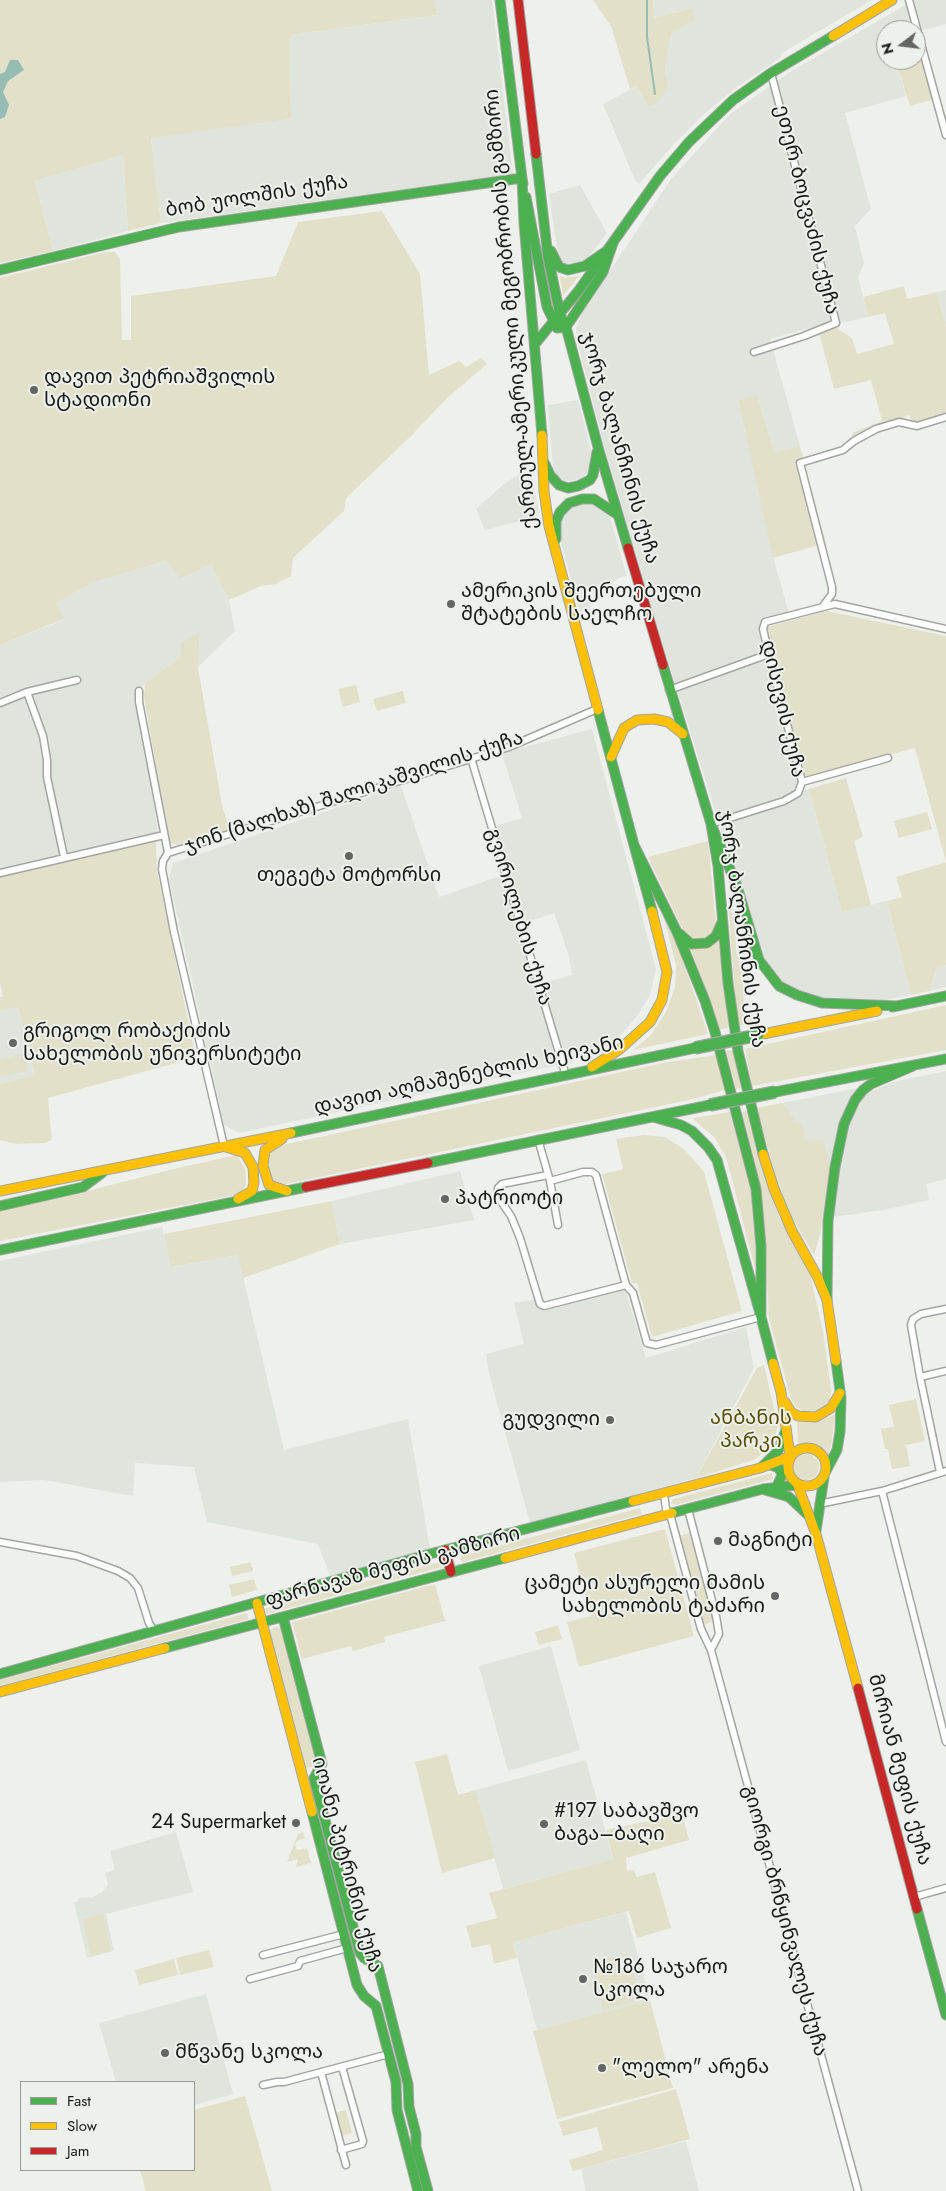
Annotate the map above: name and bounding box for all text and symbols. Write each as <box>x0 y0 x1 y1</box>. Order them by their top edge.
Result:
north arrow <box>876 20 926 70</box>
text: N <box>876 41 899 57</box>
street label: ქართულ-ამერიკული მეგობრობის გამზირი <box>481 88 543 530</box>
street label: ეთერ ბოცვაძის ქუჩა <box>768 103 844 317</box>
street label: ბობ უოლშის ქუჩა <box>164 171 350 223</box>
street label: ჯორჯ ბალანჩინის ქუჩა <box>574 329 664 567</box>
place label: დავით პეტრიაშვილის სტადიონი <box>44 366 275 413</box>
marker: დავით პეტრიაშვილის სტადიონი <box>28 384 40 396</box>
place label: ამერიკის შეერთებული შტატების საელჩო <box>461 580 702 627</box>
marker: ამერიკის შეერთებული შტატების საელჩო <box>445 598 457 610</box>
street label: დისევის ქუჩა <box>755 638 809 780</box>
street label: ჯონ (მალხაზ) შალიკაშვილის ქუჩა <box>181 727 527 859</box>
street label: ჯორჯ ბალანჩინის ქუჩა <box>712 808 770 1050</box>
street label: გვირილების ქუჩა <box>480 825 556 1009</box>
marker: თეგეტა მოტორსი <box>343 850 355 862</box>
place label: თეგეტა მოტორსი <box>257 864 441 888</box>
place label: გრიგოლ რობაქიძის სახელობის უნივერსიტეტი <box>23 1020 302 1067</box>
street label: დავით აღმაშენებლის ხეივანი <box>312 1031 626 1121</box>
marker: გრიგოლ რობაქიძის სახელობის უნივერსიტეტი <box>7 1037 19 1049</box>
place label: პატრიოტი <box>455 1187 563 1211</box>
marker: პატრიოტი <box>439 1193 451 1205</box>
park label: ანბანის პარკი <box>710 1407 792 1454</box>
place label: გუდვილი <box>502 1408 600 1432</box>
marker: გუდვილი <box>604 1414 616 1426</box>
street label: ფარნავაზ მეფის გამზირი <box>263 1522 523 1614</box>
place label: მაგნიტი <box>728 1529 813 1553</box>
marker: მაგნიტი <box>712 1535 724 1547</box>
place label: ცამეტი ასურელი მამის სახელობის ტაძარი <box>525 1572 765 1619</box>
marker: ცამეტი ასურელი მამის სახელობის ტაძარი <box>769 1590 781 1602</box>
street label: მირიან მეფის ქუჩა <box>862 1672 936 1868</box>
street label: იოანე პეტრიწის ქუჩა <box>306 1755 386 1975</box>
street label: გიორგი ბრწყინვალეს ქუჩა <box>736 1783 832 2059</box>
place label: #197 საბავშვო ბაგა–ბაღი <box>554 1800 699 1847</box>
place label: 24 Supermarket <box>151 1811 286 1835</box>
marker: 24 Supermarket <box>290 1817 302 1829</box>
marker: #197 საბავშვო ბაგა–ბაღი <box>538 1818 550 1830</box>
place label: №186 საჯარო სკოლა <box>593 1956 728 2003</box>
marker: №186 საჯარო სკოლა <box>577 1973 589 1985</box>
place label: მწვანე სკოლა <box>175 2041 323 2065</box>
marker: მწვანე სკოლა <box>159 2047 171 2059</box>
place label: "ლელო" არენა <box>612 2056 769 2080</box>
marker: "ლელო" არენა <box>596 2062 608 2074</box>
legend <box>20 2081 195 2171</box>
text: Fast <box>67 2090 91 2112</box>
text: Slow <box>67 2115 97 2137</box>
text: Jam <box>67 2140 90 2162</box>

